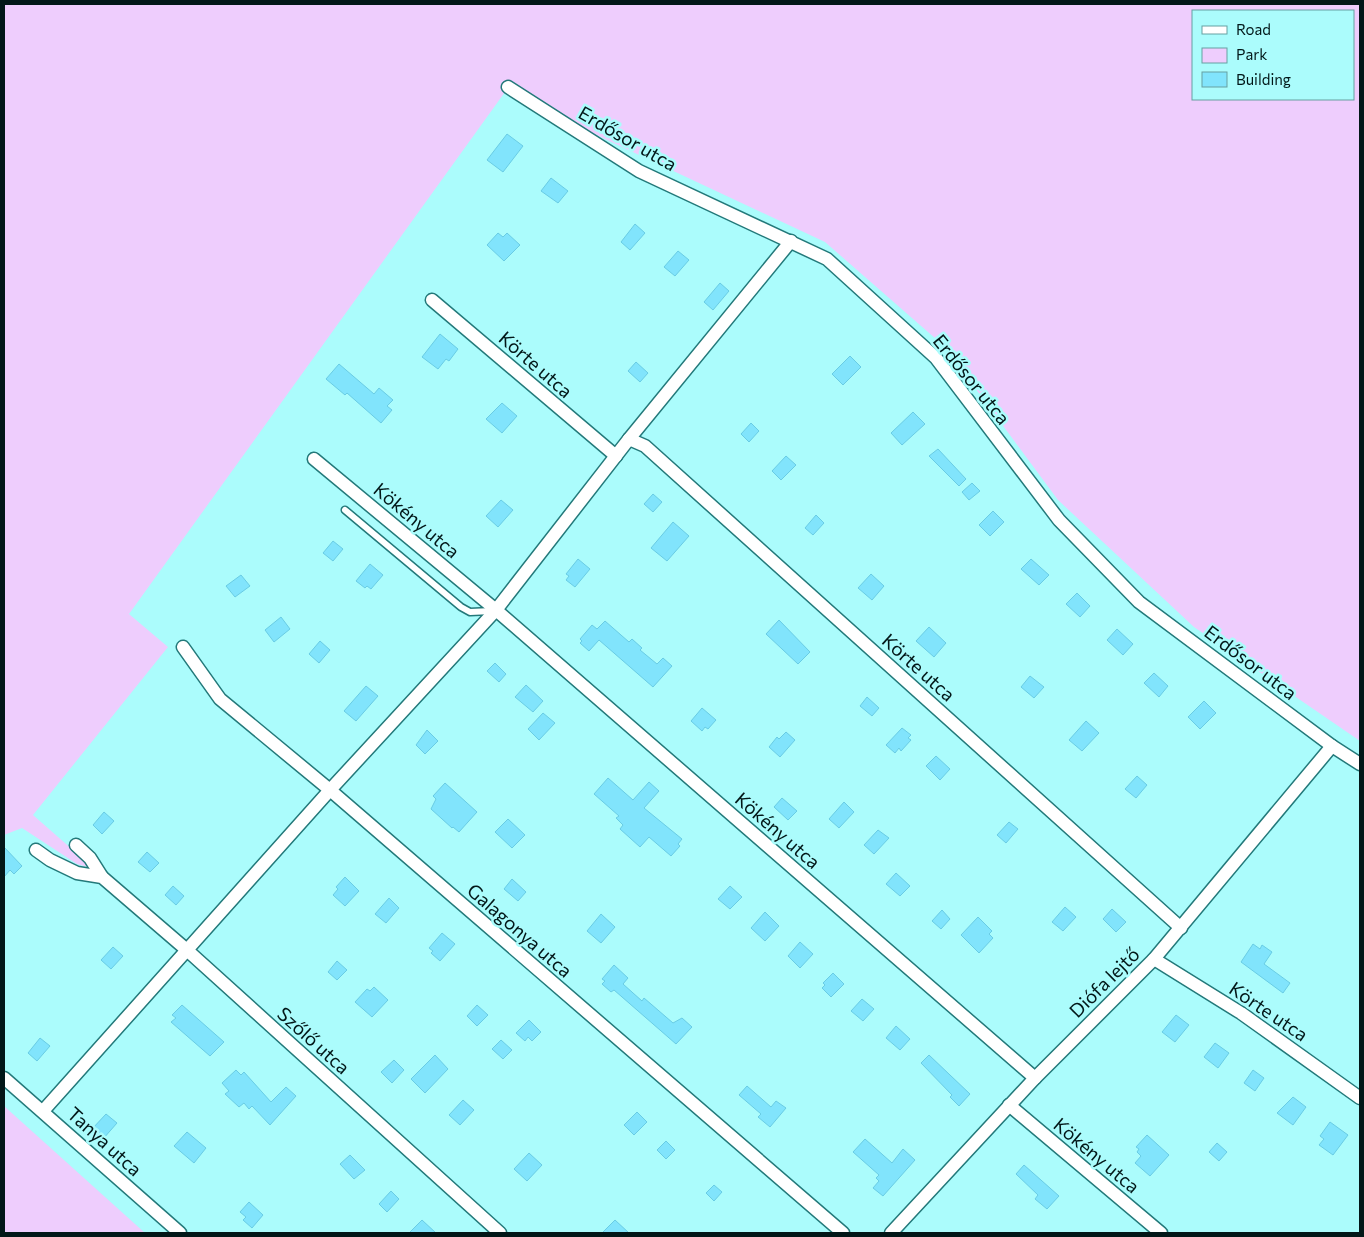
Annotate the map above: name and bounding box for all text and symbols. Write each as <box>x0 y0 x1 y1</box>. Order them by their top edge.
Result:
legend <box>1192 10 1354 100</box>
text: Road <box>1236 20 1271 38</box>
text: Park <box>1236 45 1267 63</box>
text: Building <box>1236 70 1291 88</box>
street label: Erdősor utca <box>575 101 681 175</box>
street label: Körte utca <box>495 326 577 402</box>
street label: Erdősor utca <box>929 329 1015 429</box>
street label: Kökény utca <box>369 477 465 563</box>
street label: Erdősor utca <box>1200 620 1302 704</box>
street label: Körte utca <box>878 628 960 706</box>
street label: Kökény utca <box>731 787 825 873</box>
street label: Galagonya utca <box>463 878 577 982</box>
street label: Diófa lejtő <box>1064 942 1144 1022</box>
street label: Körte utca <box>1225 976 1313 1046</box>
street label: Szőlő utca <box>273 1002 355 1078</box>
street label: Tanya utca <box>63 1102 147 1180</box>
street label: Kökény utca <box>1049 1112 1145 1198</box>

